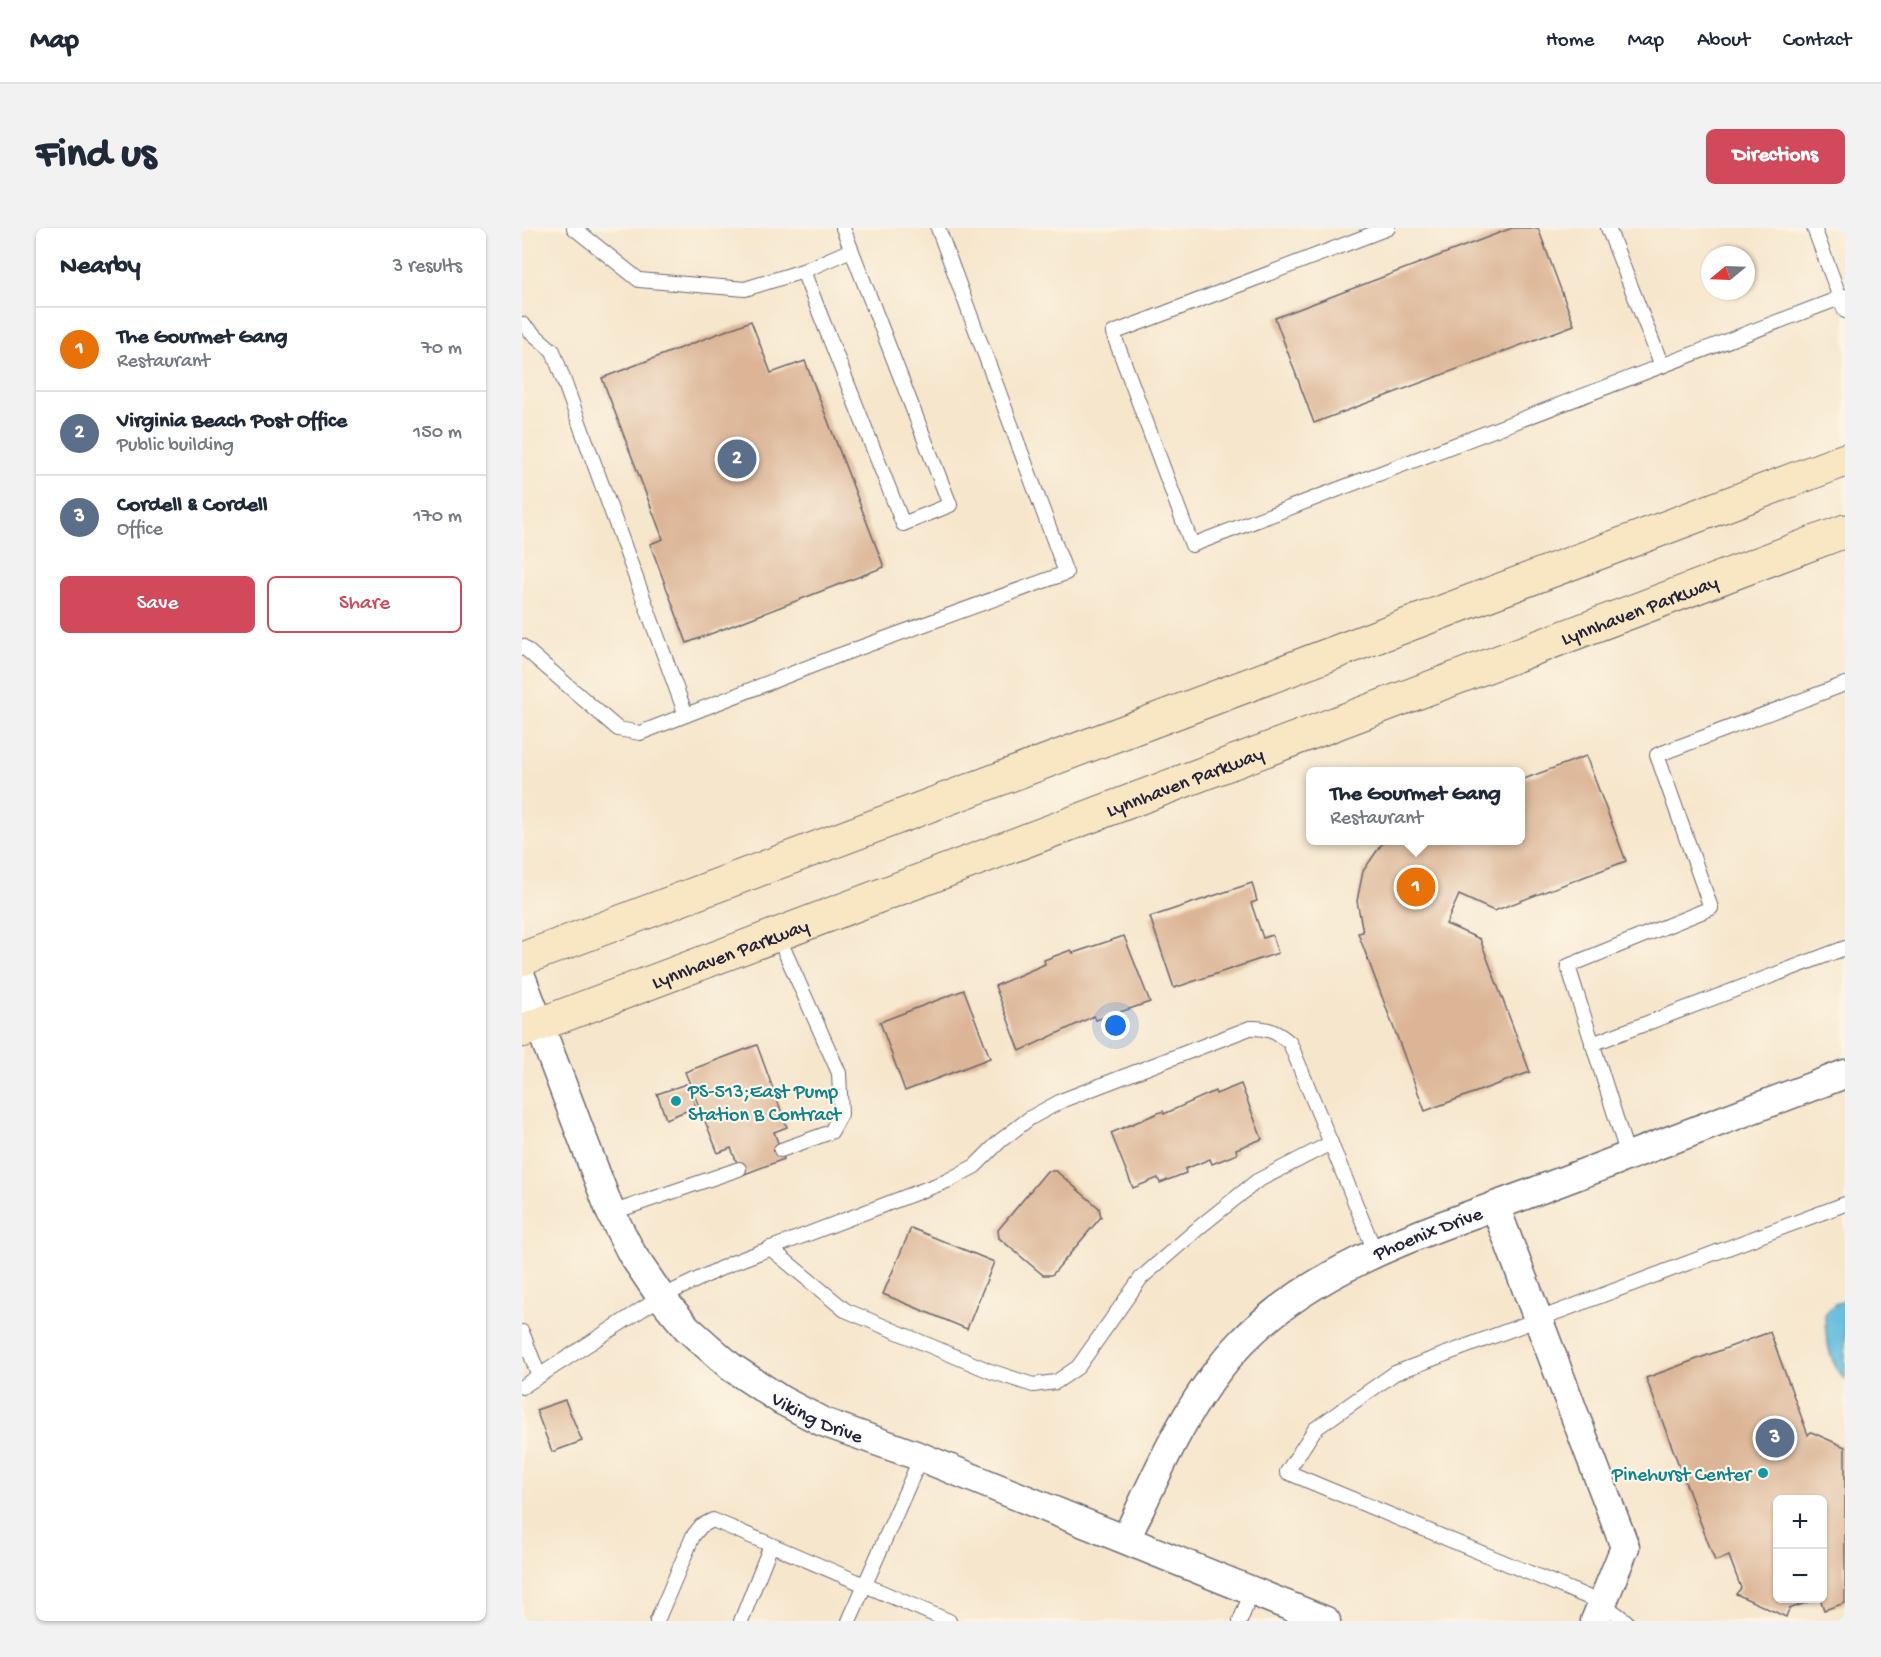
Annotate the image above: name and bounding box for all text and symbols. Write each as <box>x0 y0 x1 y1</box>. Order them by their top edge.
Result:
text: Map <box>30 25 79 58</box>
text: Home <box>1546 29 1594 54</box>
text: Map <box>1627 29 1664 54</box>
text: About <box>1697 29 1750 54</box>
text: Contact <box>1783 29 1851 54</box>
button: Directions <box>1706 129 1845 184</box>
text: Find us <box>36 132 156 181</box>
north arrow <box>1701 246 1755 300</box>
text: Nearby <box>60 252 141 283</box>
text: 3 results <box>393 256 462 279</box>
text: The Gourmet Gang <box>117 325 287 351</box>
text: 1 <box>75 338 84 361</box>
text: 70 m <box>421 338 462 361</box>
text: Restaurant <box>117 351 210 374</box>
text: Virginia Beach Post Office <box>117 409 347 435</box>
text: 2 <box>75 422 84 445</box>
text: 150 m <box>413 422 462 445</box>
text: Public building <box>117 435 234 458</box>
pin: 2 <box>718 436 756 482</box>
text: Cordell & Cordell <box>117 493 268 519</box>
text: 3 <box>74 506 85 529</box>
text: 170 m <box>413 506 462 529</box>
text: Office <box>117 519 163 542</box>
street label: Lynnhaven Parkway <box>1558 572 1722 652</box>
button: Save <box>60 576 255 633</box>
button: Share <box>267 576 462 633</box>
street label: Lynnhaven Parkway <box>1104 744 1267 824</box>
popup <box>1306 767 1525 845</box>
text: The Gourmet Gang <box>1330 782 1501 808</box>
text: Restaurant <box>1330 808 1423 831</box>
pin: 1 <box>1396 864 1436 910</box>
street label: Lynnhaven Parkway <box>649 916 813 996</box>
your location <box>1101 1011 1130 1040</box>
place label: PS-513;East Pump Station B Contract <box>687 1082 842 1128</box>
marker: PS-513;East Pump Station B Contract <box>669 1094 683 1108</box>
street label: Phoenix Drive <box>1370 1203 1487 1268</box>
street label: Viking Drive <box>765 1388 866 1451</box>
pin: 3 <box>1756 1416 1794 1460</box>
place label: Pinehurst Center <box>1611 1465 1753 1488</box>
marker: Pinehurst Center <box>1756 1466 1770 1480</box>
map controls <box>1773 1495 1827 1603</box>
button: + <box>1773 1495 1827 1549</box>
button: − <box>1773 1549 1827 1603</box>

